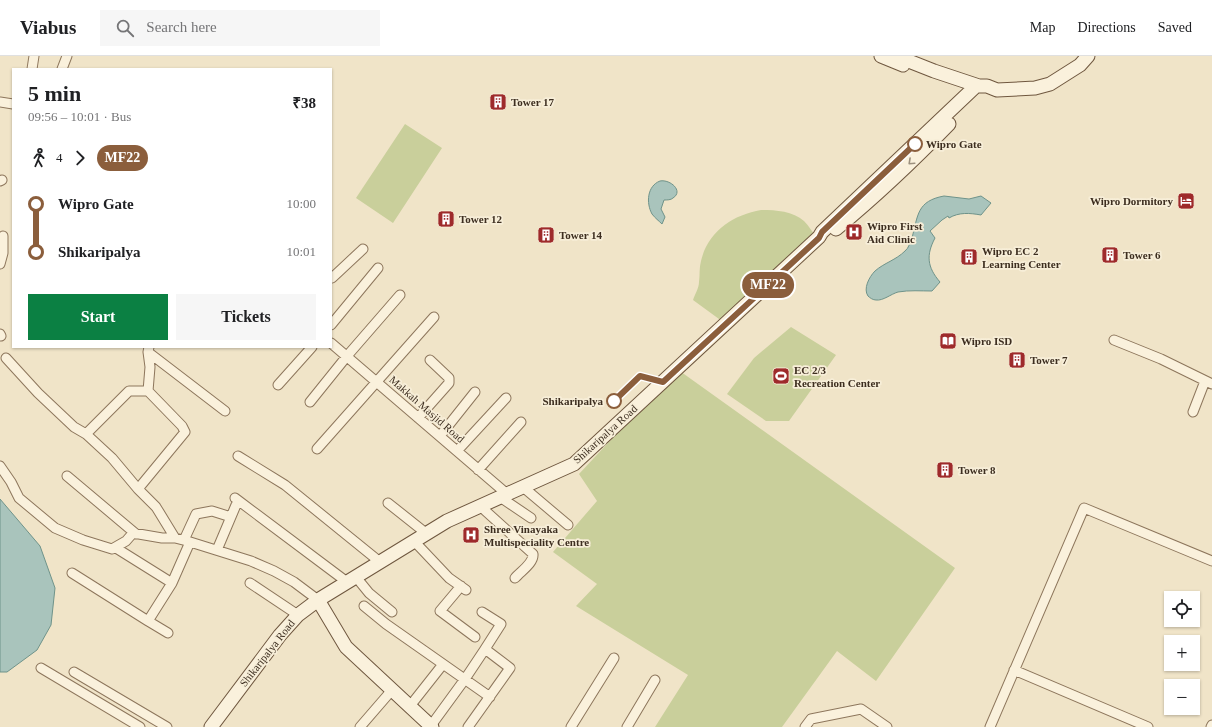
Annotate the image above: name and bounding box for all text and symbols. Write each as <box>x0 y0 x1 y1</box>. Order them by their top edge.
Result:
search box <box>100 10 380 46</box>
text: Viabus <box>20 17 76 38</box>
icon: search <box>114 17 136 39</box>
text: Search here <box>146 19 217 35</box>
text: Map <box>1030 20 1055 35</box>
text: Directions <box>1077 20 1136 35</box>
text: Saved <box>1158 20 1192 35</box>
text: 5 min <box>28 81 81 106</box>
building icon: Tower 17 <box>488 92 508 112</box>
text: ₹38 <box>292 95 316 111</box>
place label: Tower 17 <box>511 96 555 108</box>
text: 09:56 – 10:01 · Bus <box>28 109 131 124</box>
marker: Wipro Gate <box>907 136 923 152</box>
place label: Wipro Gate <box>926 138 982 150</box>
icon: walk <box>28 147 50 169</box>
icon: forward <box>69 147 91 169</box>
text: 4 <box>56 150 63 165</box>
text: MF22 <box>105 150 140 165</box>
one-way arrow <box>909 157 916 164</box>
hotel icon: Wipro Dormitory <box>1176 191 1196 211</box>
place label: Wipro Dormitory <box>1090 195 1173 207</box>
text: Wipro Gate <box>58 196 134 212</box>
text: 10:00 <box>286 196 316 211</box>
building icon: Tower 12 <box>436 209 456 229</box>
place label: Tower 12 <box>459 213 503 225</box>
place label: Wipro First Aid Clinic <box>867 220 923 245</box>
hospital icon: Wipro First Aid Clinic <box>844 222 864 242</box>
building icon: Tower 14 <box>536 225 556 245</box>
place label: Tower 14 <box>559 229 603 241</box>
text: Shikaripalya <box>58 244 141 260</box>
text: 10:01 <box>286 244 316 259</box>
place label: Wipro EC 2 Learning Center <box>982 245 1061 270</box>
building icon: Tower 6 <box>1100 245 1120 265</box>
building icon: Wipro EC 2 Learning Center <box>959 247 979 267</box>
place label: Tower 6 <box>1123 249 1161 261</box>
line badge: MF22 <box>740 272 796 298</box>
text: MF22 <box>750 277 786 292</box>
button: Start <box>28 294 168 340</box>
button: Tickets <box>176 294 316 340</box>
library icon: Wipro ISD <box>938 331 958 351</box>
place label: Wipro ISD <box>961 335 1012 347</box>
building icon: Tower 7 <box>1007 350 1027 370</box>
place label: Tower 7 <box>1030 354 1068 366</box>
place label: EC 2/3 Recreation Center <box>794 364 880 389</box>
sports icon: EC 2/3 Recreation Center <box>771 366 791 386</box>
street label: Makkah Masjid Road <box>387 373 467 445</box>
marker: Shikaripalya <box>606 393 622 409</box>
place label: Shikaripalya <box>542 395 603 407</box>
street label: Shikaripalya Road <box>571 402 640 466</box>
building icon: Tower 8 <box>935 460 955 480</box>
place label: Tower 8 <box>958 464 996 476</box>
place label: Shree Vinayaka Multispeciality Centre <box>484 523 589 548</box>
hospital icon: Shree Vinayaka Multispeciality Centre <box>461 525 481 545</box>
map controls <box>1164 591 1200 715</box>
button: locate <box>1164 591 1200 627</box>
street label: Shikaripalya Road <box>237 617 297 689</box>
button: + <box>1164 635 1200 671</box>
button: − <box>1164 679 1200 715</box>

